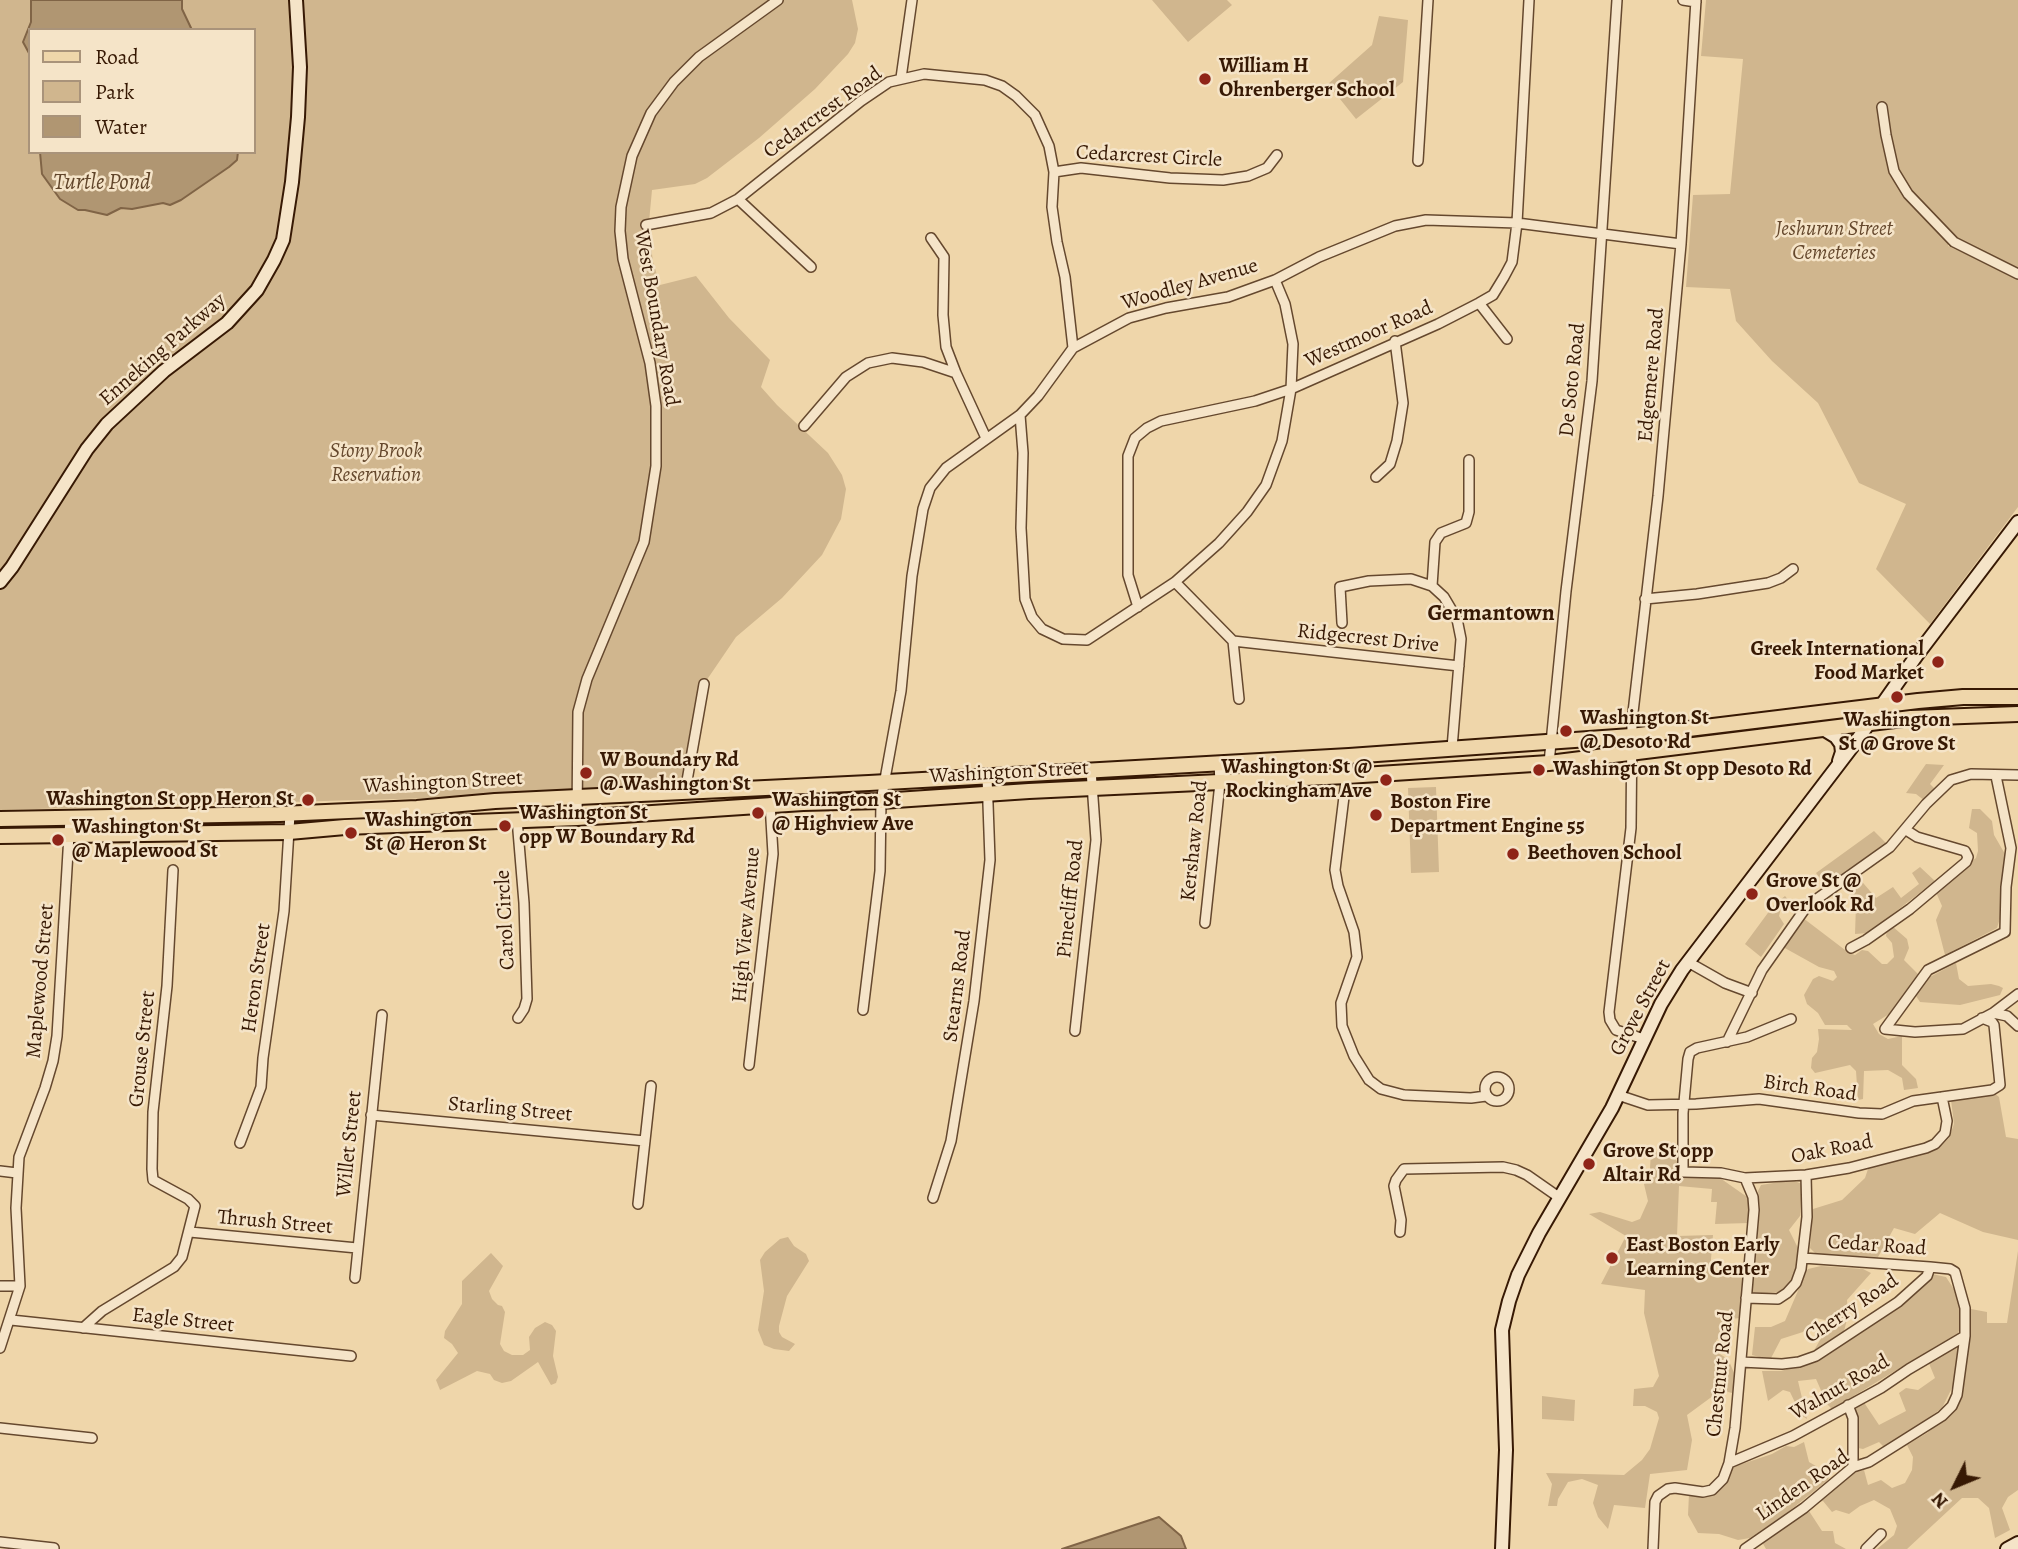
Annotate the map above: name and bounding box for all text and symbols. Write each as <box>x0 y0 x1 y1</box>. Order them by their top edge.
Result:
legend <box>28 28 256 154</box>
text: Road <box>95 43 139 71</box>
place label: William H Ohrenberger School <box>1219 54 1395 104</box>
street label: Cedarcrest Road <box>759 62 887 164</box>
marker: William H Ohrenberger School <box>1197 71 1213 87</box>
text: Park <box>95 78 134 106</box>
text: Water <box>95 113 147 141</box>
street label: Cedarcrest Circle <box>1075 141 1223 173</box>
water label: Turtle Pond <box>53 169 151 197</box>
park label: Jeshurun Street Cemeteries <box>1775 217 1893 267</box>
street label: West Boundary Road <box>628 228 684 408</box>
street label: Woodley Avenue <box>1119 253 1261 317</box>
street label: Enneking Parkway <box>95 288 231 412</box>
street label: Westmoor Road <box>1301 296 1437 374</box>
street label: Edgemere Road <box>1634 307 1670 443</box>
street label: De Soto Road <box>1554 322 1592 438</box>
park label: Stony Brook Reservation <box>330 439 422 489</box>
district label: Germantown <box>1427 600 1555 628</box>
street label: Ridgecrest Drive <box>1296 619 1440 659</box>
place label: Greek International Food Market <box>1750 637 1924 687</box>
marker: Greek International Food Market <box>1930 654 1946 670</box>
marker: Washington St @ Grove St <box>1889 689 1905 705</box>
place label: Washington St @ Desoto Rd <box>1580 706 1709 756</box>
place label: Washington St @ Grove St <box>1838 708 1956 758</box>
marker: Washington St @ Desoto Rd <box>1558 723 1574 739</box>
place label: W Boundary Rd @ Washington St <box>600 748 751 798</box>
place label: Washington St @ Rockingham Ave <box>1221 755 1372 805</box>
street label: Washington Street <box>928 756 1090 790</box>
place label: Washington St opp Desoto Rd <box>1553 757 1812 783</box>
marker: Washington St opp Desoto Rd <box>1531 762 1547 778</box>
marker: W Boundary Rd @ Washington St <box>578 765 594 781</box>
street label: Washington Street <box>362 766 524 800</box>
marker: Washington St @ Rockingham Ave <box>1378 772 1394 788</box>
street label: Kershaw Road <box>1176 779 1214 903</box>
place label: Washington St opp Heron St <box>46 787 294 813</box>
place label: Washington St @ Highview Ave <box>772 788 914 838</box>
place label: Boston Fire Department Engine 55 <box>1390 790 1585 840</box>
marker: Washington St opp Heron St <box>300 792 316 808</box>
place label: Washington St opp W Boundary Rd <box>519 801 695 851</box>
marker: Washington St @ Highview Ave <box>750 805 766 821</box>
marker: Boston Fire Department Engine 55 <box>1368 807 1384 823</box>
place label: Washington St @ Heron St <box>365 808 487 858</box>
place label: Washington St @ Maplewood St <box>72 815 218 865</box>
marker: Washington St opp W Boundary Rd <box>497 818 513 834</box>
marker: Washington St @ Heron St <box>343 825 359 841</box>
marker: Washington St @ Maplewood St <box>50 832 66 848</box>
street label: Pinecliff Road <box>1052 838 1090 960</box>
place label: Beethoven School <box>1527 841 1682 867</box>
street label: High View Avenue <box>728 846 766 1004</box>
marker: Beethoven School <box>1505 846 1521 862</box>
street label: Carol Circle <box>491 869 521 971</box>
place label: Grove St @ Overlook Rd <box>1766 869 1874 919</box>
marker: Grove St @ Overlook Rd <box>1744 886 1760 902</box>
street label: Maplewood Street <box>22 902 60 1060</box>
street label: Heron Street <box>237 922 277 1034</box>
street label: Stearns Road <box>939 928 977 1044</box>
street label: Grove Street <box>1605 955 1677 1061</box>
street label: Grouse Street <box>124 990 162 1108</box>
street label: Birch Road <box>1762 1070 1858 1108</box>
street label: Willet Street <box>332 1089 368 1199</box>
street label: Starling Street <box>447 1092 573 1128</box>
street label: Oak Road <box>1789 1130 1875 1170</box>
place label: Grove St opp Altair Rd <box>1603 1139 1713 1189</box>
marker: Grove St opp Altair Rd <box>1581 1156 1597 1172</box>
street label: Thrush Street <box>216 1205 334 1241</box>
street label: Cedar Road <box>1827 1230 1927 1262</box>
place label: East Boston Early Learning Center <box>1626 1233 1779 1283</box>
marker: East Boston Early Learning Center <box>1604 1250 1620 1266</box>
street label: Cherry Road <box>1800 1269 1904 1349</box>
street label: Eagle Street <box>131 1303 235 1339</box>
street label: Chestnut Road <box>1702 1310 1740 1438</box>
street label: Walnut Road <box>1786 1349 1894 1427</box>
street label: Linden Road <box>1751 1445 1855 1527</box>
north arrow <box>1920 1451 1990 1521</box>
text: N <box>1925 1486 1954 1514</box>

